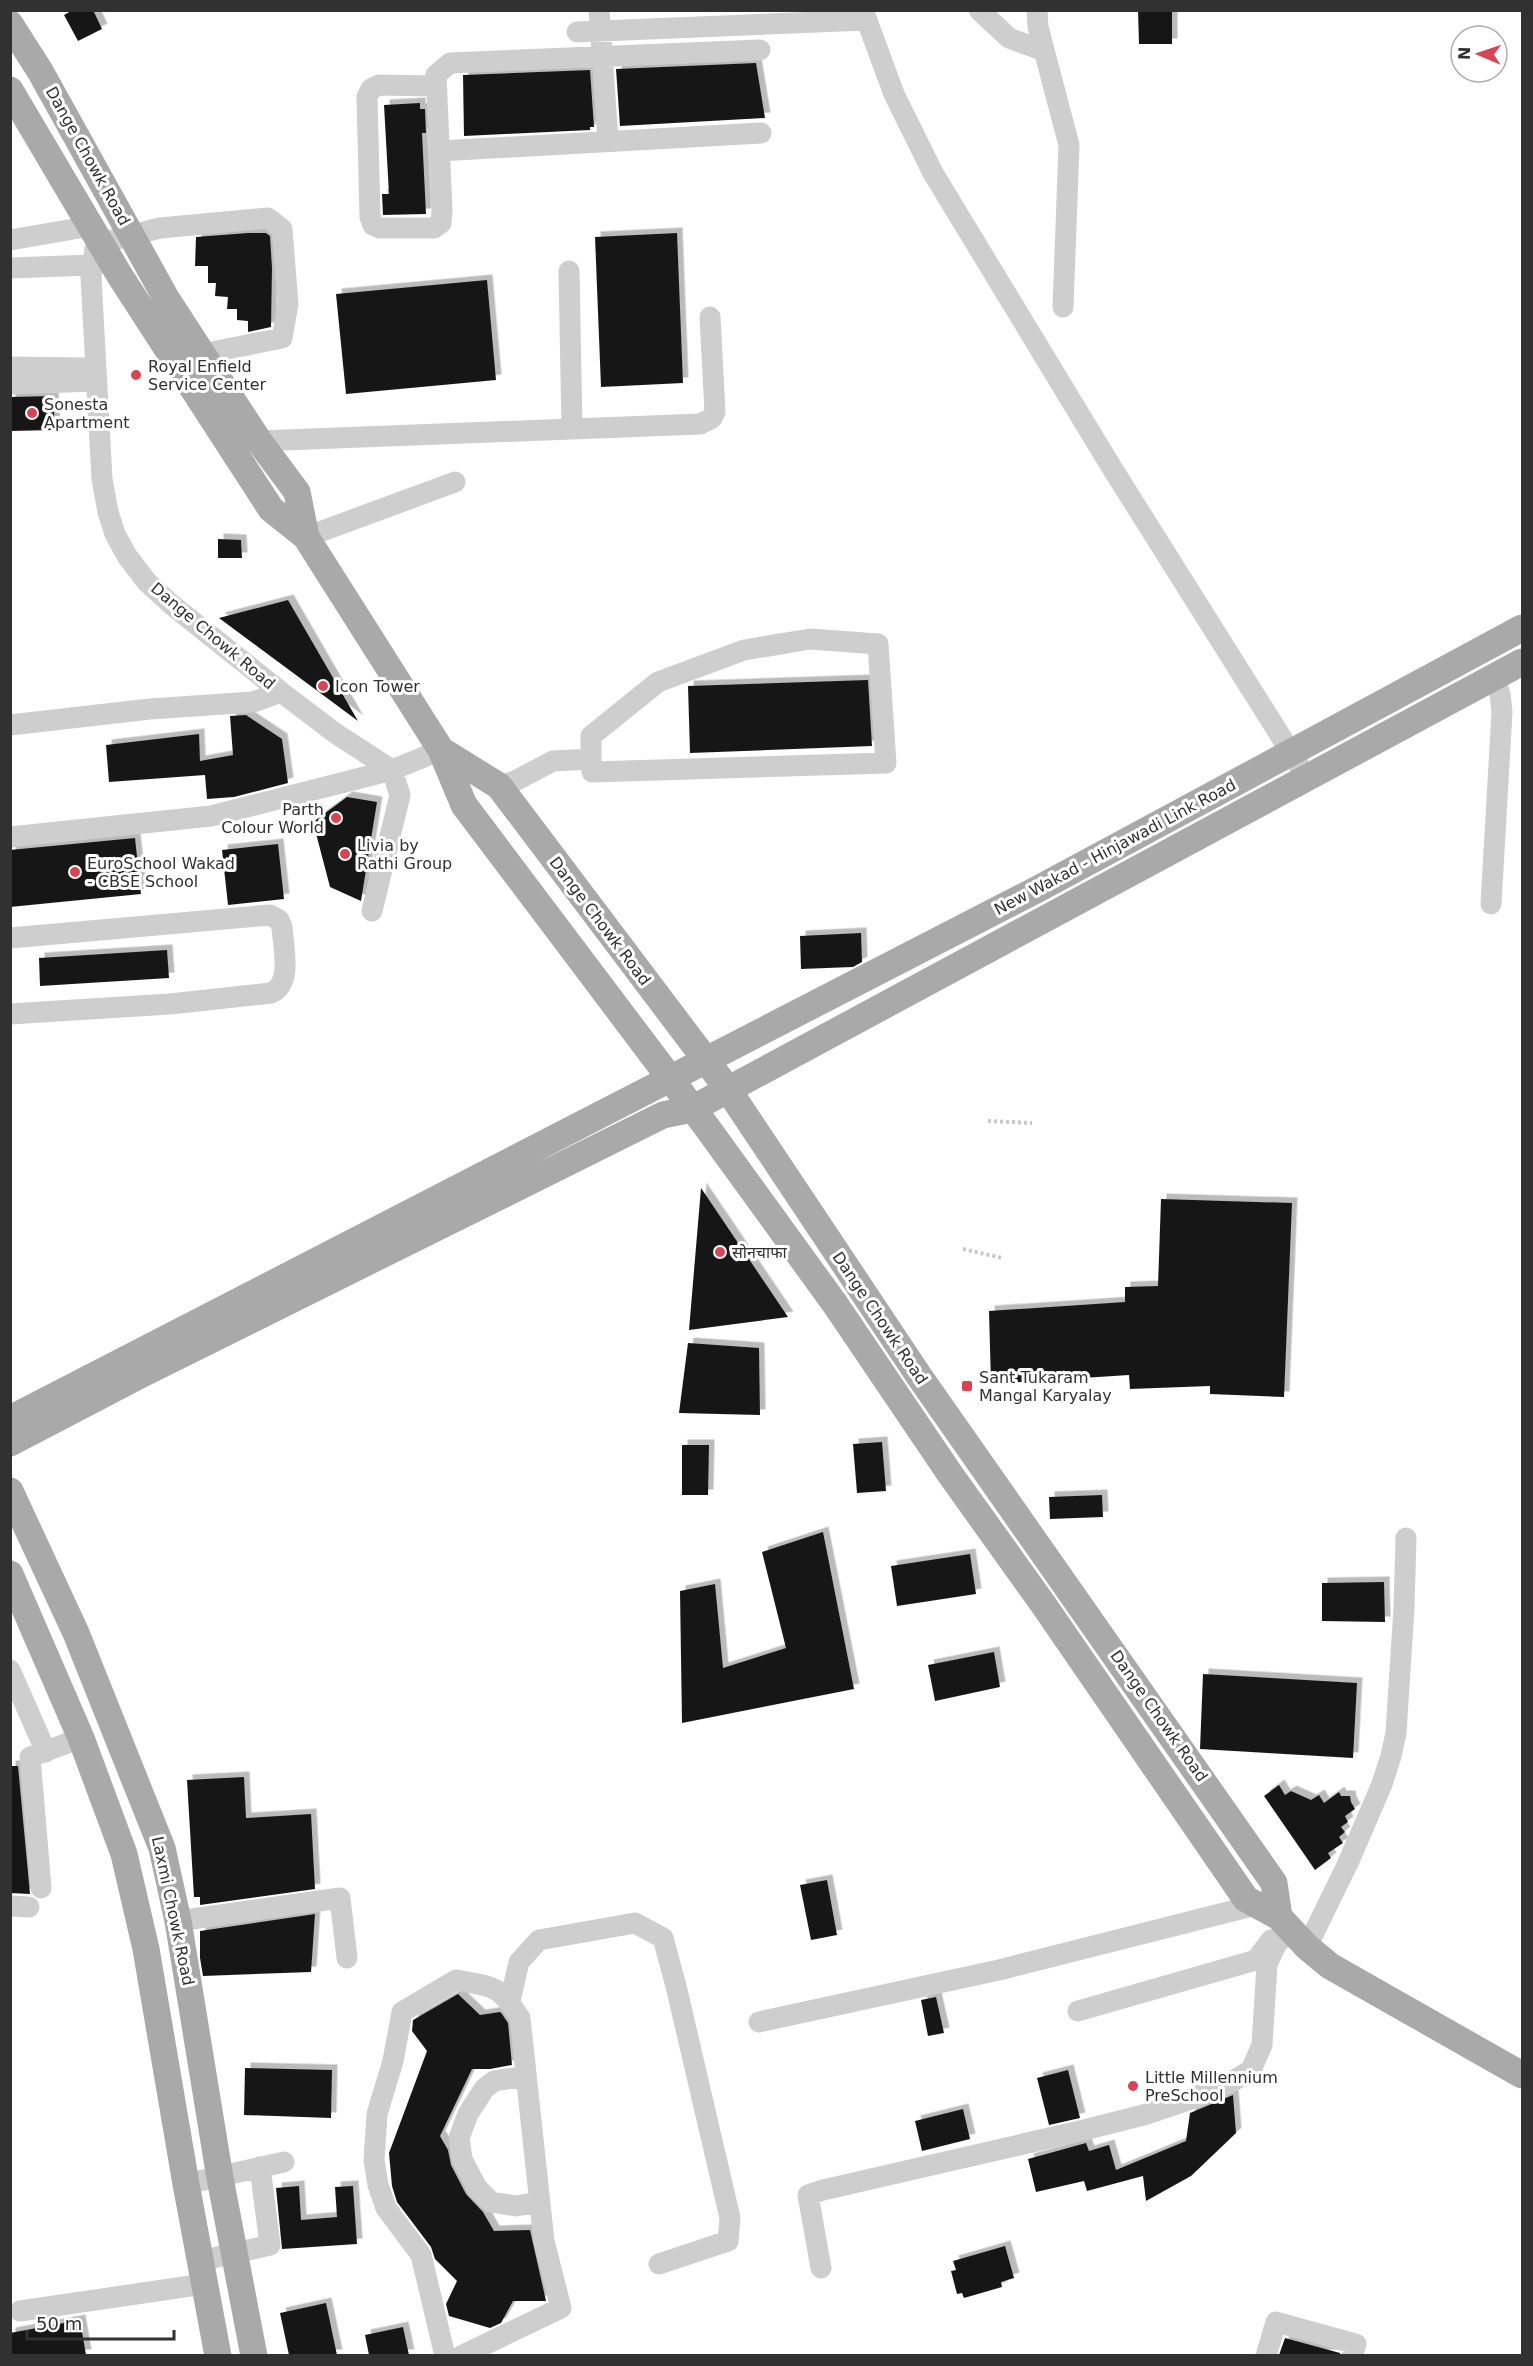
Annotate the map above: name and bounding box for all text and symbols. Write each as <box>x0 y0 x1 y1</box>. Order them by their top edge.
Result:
north arrow <box>1449 24 1509 84</box>
text: N <box>1455 46 1474 61</box>
street label: Dange Chowk Road <box>42 83 134 229</box>
place label: Royal Enfield Service Center <box>148 357 266 394</box>
marker: Royal Enfield Service Center <box>129 368 143 382</box>
place label: Sonesta Apartment <box>44 395 130 432</box>
marker: Sonesta Apartment <box>25 406 39 420</box>
street label: Dange Chowk Road <box>147 579 279 693</box>
place label: Icon Tower <box>335 677 420 696</box>
marker: Icon Tower <box>316 679 330 693</box>
street label: New Wakad - Hinjawadi Link Road <box>991 775 1239 919</box>
place label: Parth Colour World <box>221 800 324 837</box>
marker: Parth Colour World <box>329 811 343 825</box>
place label: Livia by Rathi Group <box>357 836 452 873</box>
marker: Livia by Rathi Group <box>338 847 352 861</box>
street label: Dange Chowk Road <box>545 853 655 989</box>
place label: EuroSchool Wakad - CBSE School <box>87 854 235 891</box>
marker: EuroSchool Wakad - CBSE School <box>68 865 82 879</box>
place label: सोनचाफा <box>732 1243 787 1262</box>
marker: सोनचाफा <box>713 1245 727 1259</box>
street label: Dange Chowk Road <box>828 1248 932 1388</box>
place label: Sant Tukaram Mangal Karyalay <box>979 1368 1112 1405</box>
marker: Sant Tukaram Mangal Karyalay <box>960 1379 974 1393</box>
street label: Dange Chowk Road <box>1106 1647 1212 1785</box>
street label: Laxmi Chowk Road <box>148 1835 198 1987</box>
place label: Little Millennium PreSchool <box>1145 2068 1278 2105</box>
marker: Little Millennium PreSchool <box>1126 2079 1140 2093</box>
scale bar <box>27 2303 174 2341</box>
text: 50 m <box>36 2313 82 2334</box>

